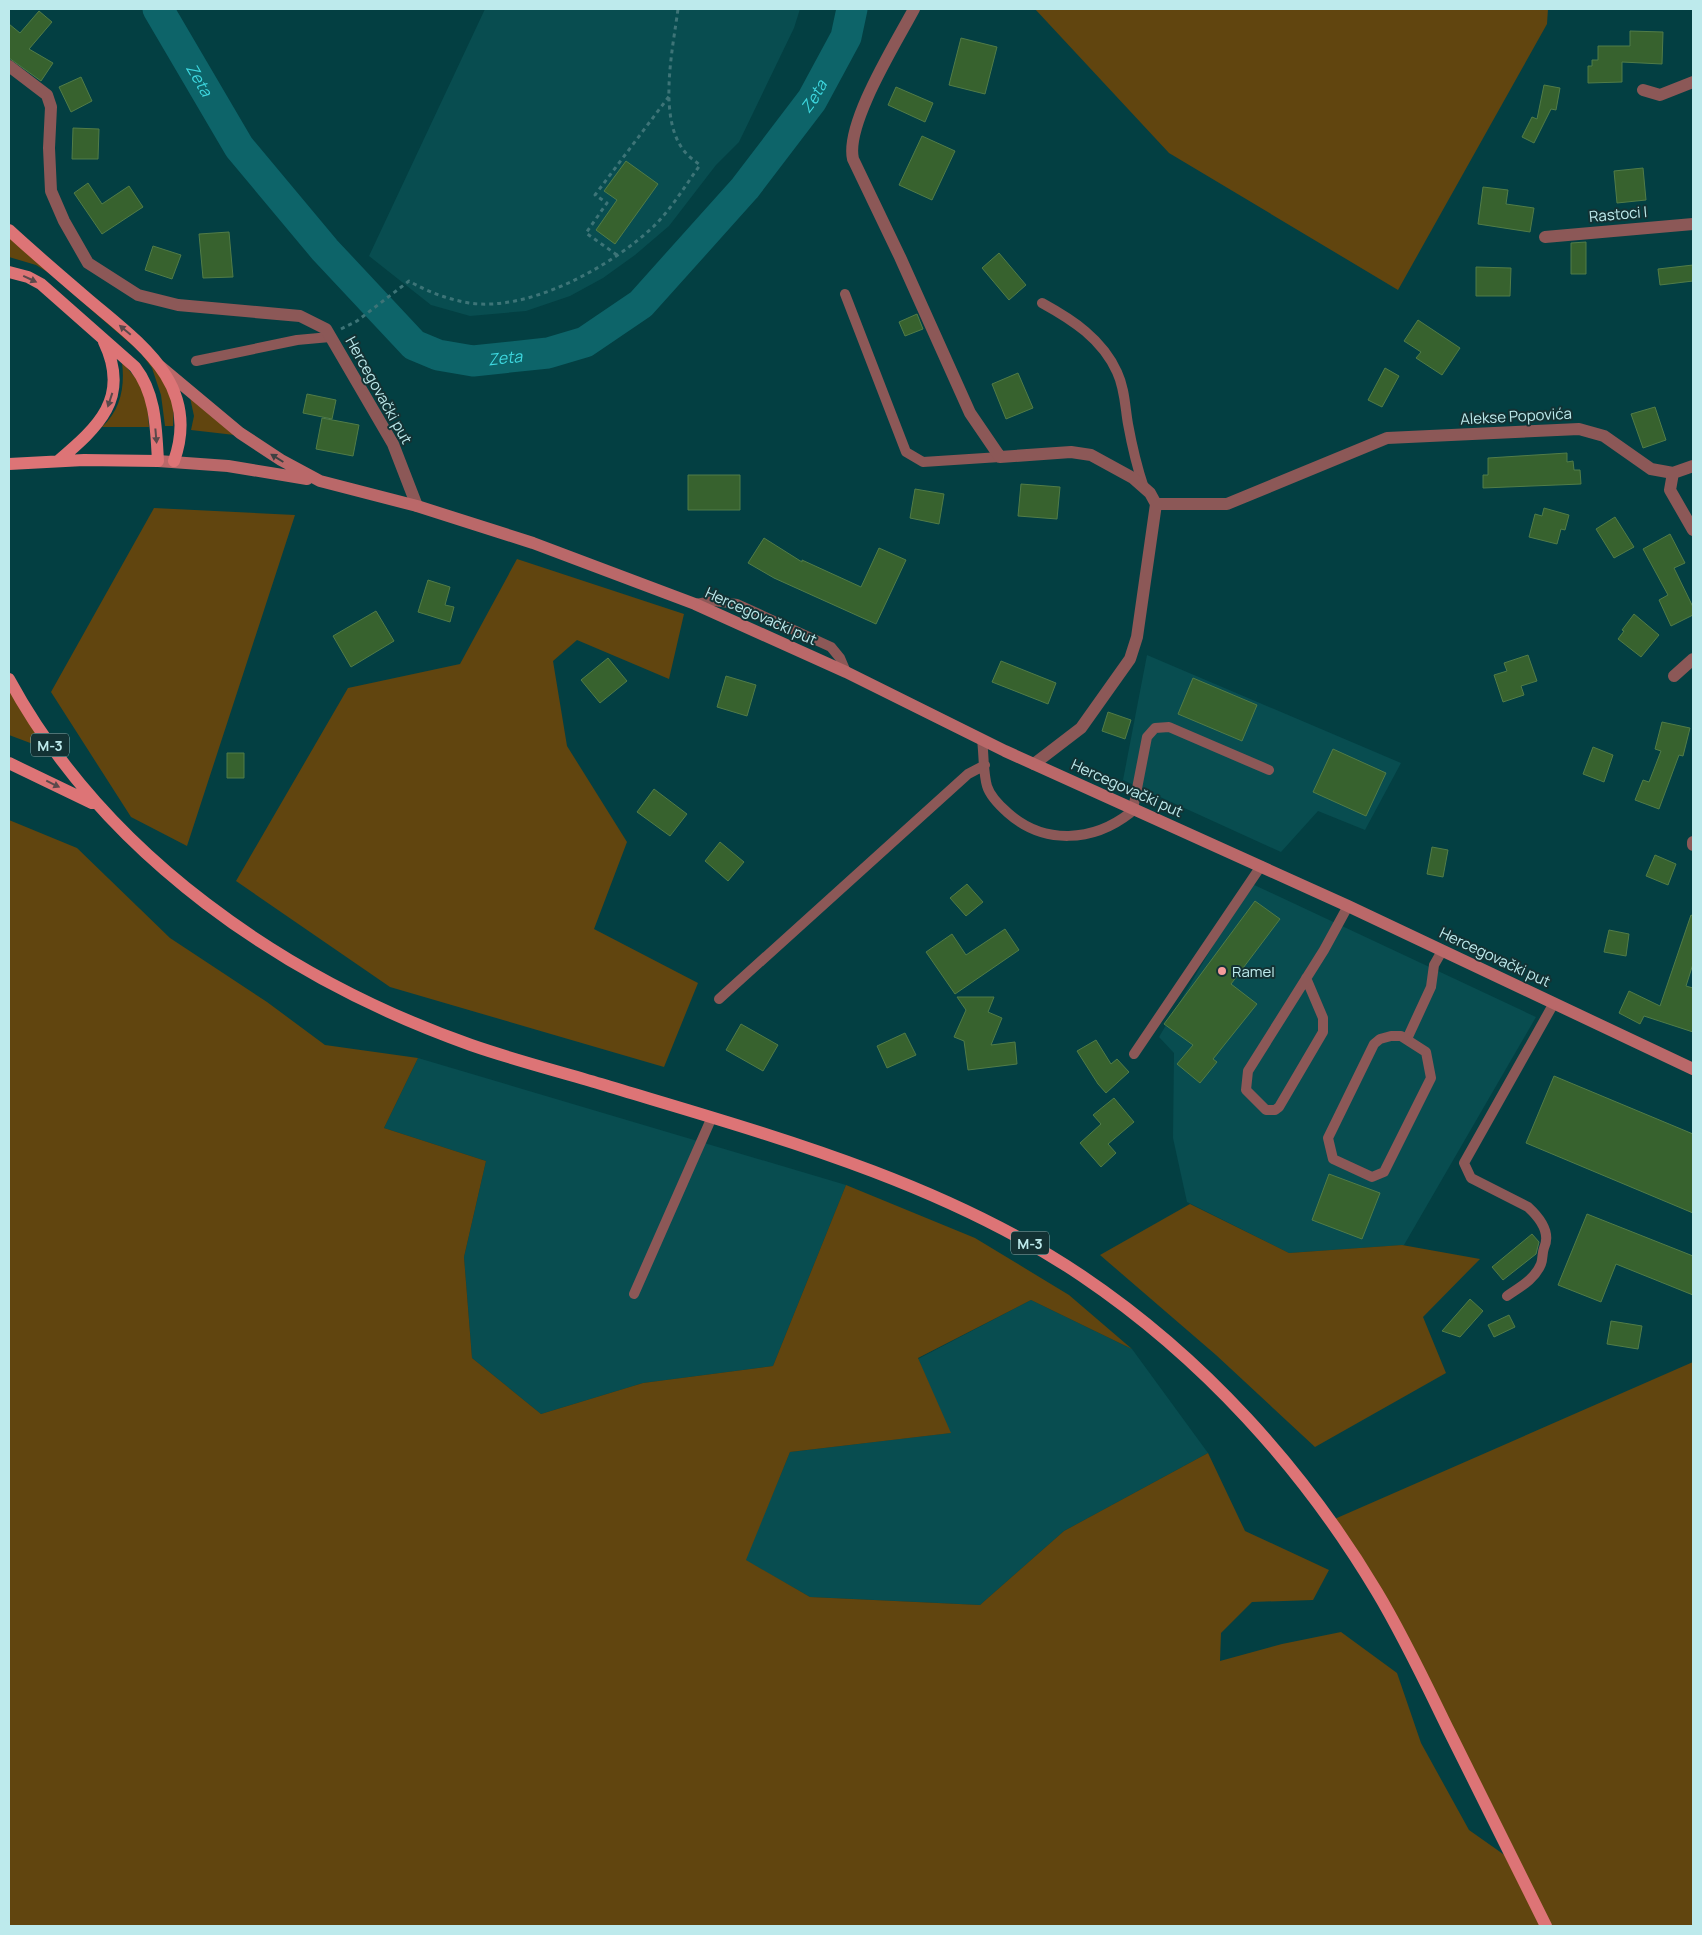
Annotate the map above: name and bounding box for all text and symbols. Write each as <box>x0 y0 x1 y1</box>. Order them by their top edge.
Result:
water label: Zeta <box>181 59 218 101</box>
water label: Zeta <box>795 75 832 117</box>
street label: Rastoci I <box>1588 201 1648 227</box>
one-way arrow <box>23 275 37 283</box>
one-way arrow <box>119 325 132 336</box>
street label: Hercegovački put <box>341 332 417 448</box>
water label: Zeta <box>487 345 524 370</box>
one-way arrow <box>106 393 114 408</box>
street label: Alekse Popovića <box>1460 403 1572 429</box>
one-way arrow <box>153 428 161 444</box>
one-way arrow <box>271 453 284 463</box>
street label: Hercegovački put <box>702 582 820 650</box>
road number: M-3 <box>31 734 69 756</box>
street label: Hercegovački put <box>1068 754 1186 822</box>
one-way arrow <box>46 780 60 788</box>
street label: Hercegovački put <box>1436 922 1554 992</box>
place label: Ramel <box>1232 961 1275 982</box>
marker: Ramel <box>1216 965 1228 977</box>
road number: M-3 <box>1011 1232 1049 1254</box>

